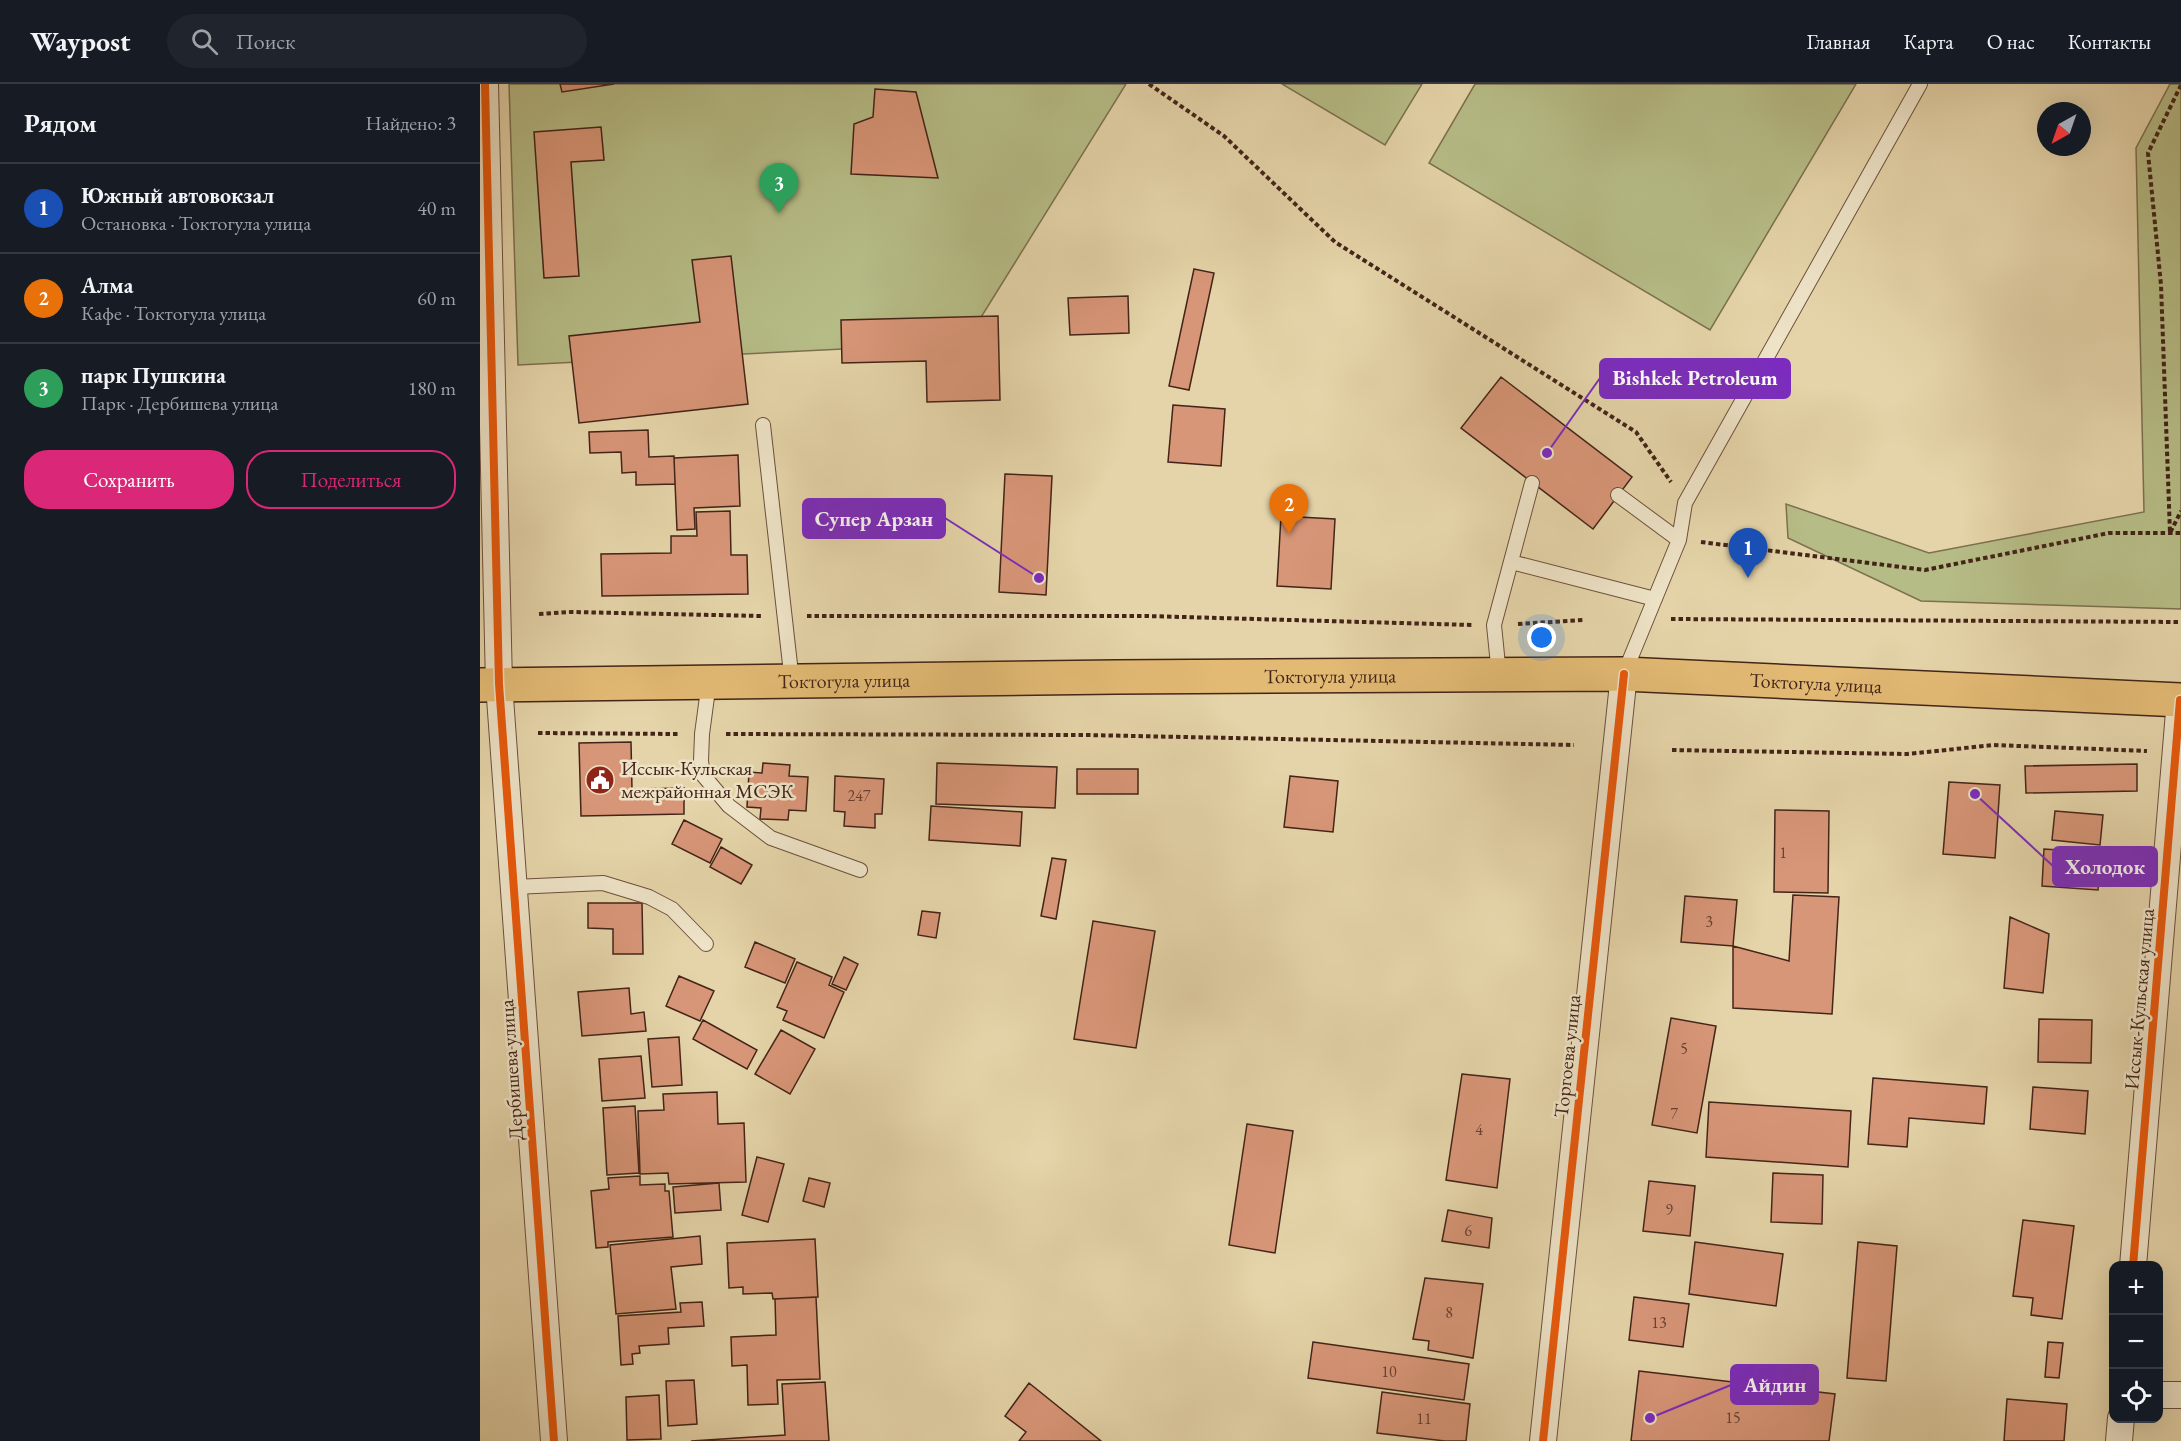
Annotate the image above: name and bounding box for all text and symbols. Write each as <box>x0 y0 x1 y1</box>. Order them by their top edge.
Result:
search box <box>167 14 587 68</box>
text: Waypost <box>30 23 131 59</box>
icon: search <box>188 25 221 58</box>
text: Поиск <box>236 27 296 56</box>
text: Главная <box>1806 28 1870 55</box>
text: Карта <box>1903 28 1954 55</box>
text: О нас <box>1987 28 2035 55</box>
text: Контакты <box>2068 28 2151 55</box>
north arrow <box>2037 102 2091 156</box>
text: Рядом <box>24 106 97 140</box>
text: Найдено: 3 <box>365 110 456 136</box>
pin: 3 <box>760 164 798 213</box>
text: Южный автовокзал <box>81 181 274 210</box>
text: 1 <box>38 195 49 221</box>
text: 40 m <box>417 195 456 221</box>
text: Остановка · Токтогула улица <box>81 210 311 236</box>
text: Алма <box>81 271 133 300</box>
text: 2 <box>38 285 49 311</box>
text: 60 m <box>417 285 456 311</box>
text: Кафе · Токтогула улица <box>81 300 266 326</box>
callout: Bishkek Petroleum <box>1600 359 1790 398</box>
text: парк Пушкина <box>81 361 226 390</box>
text: Bishkek Petroleum <box>1612 364 1778 391</box>
text: 3 <box>38 375 49 401</box>
text: 180 m <box>408 375 456 401</box>
text: Парк · Дербишева улица <box>81 390 279 416</box>
button: Сохранить <box>24 450 234 509</box>
button: Поделиться <box>246 450 456 509</box>
pin: 2 <box>1270 484 1308 534</box>
callout: Супер Арзан <box>803 499 945 538</box>
text: Супер Арзан <box>815 505 933 532</box>
pin: 1 <box>1728 528 1768 578</box>
your location <box>1527 623 1556 652</box>
street label: Токтогула улица <box>1264 662 1396 689</box>
street label: Токтогула улица <box>778 667 910 694</box>
street label: Токтогула улица <box>1749 667 1883 699</box>
place label: Иссык-Кульская межрайонная МСЭК <box>621 755 794 804</box>
public building icon: Иссык-Кульская межрайонная МСЭК <box>584 764 616 796</box>
house number: 247 <box>847 785 871 806</box>
house number: 1 <box>1779 842 1787 863</box>
callout: Холодок <box>2053 847 2157 886</box>
text: Холодок <box>2064 853 2145 880</box>
street label: Иссык-Кульская улица <box>2118 907 2160 1091</box>
house number: 3 <box>1705 911 1713 932</box>
street label: Торгоева улица <box>1548 993 1586 1119</box>
street label: Дербишева улица <box>493 999 529 1141</box>
house number: 5 <box>1680 1038 1688 1059</box>
house number: 7 <box>1670 1103 1678 1124</box>
house number: 4 <box>1475 1119 1483 1140</box>
house number: 9 <box>1665 1199 1673 1220</box>
house number: 6 <box>1464 1220 1472 1241</box>
map controls <box>2109 1261 2163 1423</box>
button: + <box>2109 1261 2163 1315</box>
house number: 8 <box>1445 1302 1453 1323</box>
house number: 13 <box>1651 1312 1667 1333</box>
button: − <box>2109 1315 2163 1369</box>
house number: 10 <box>1381 1361 1397 1382</box>
callout: Айдин <box>1731 1365 1818 1404</box>
button: locate <box>2109 1369 2163 1423</box>
text: Айдин <box>1743 1371 1807 1398</box>
house number: 15 <box>1725 1407 1741 1428</box>
house number: 11 <box>1416 1408 1432 1429</box>

